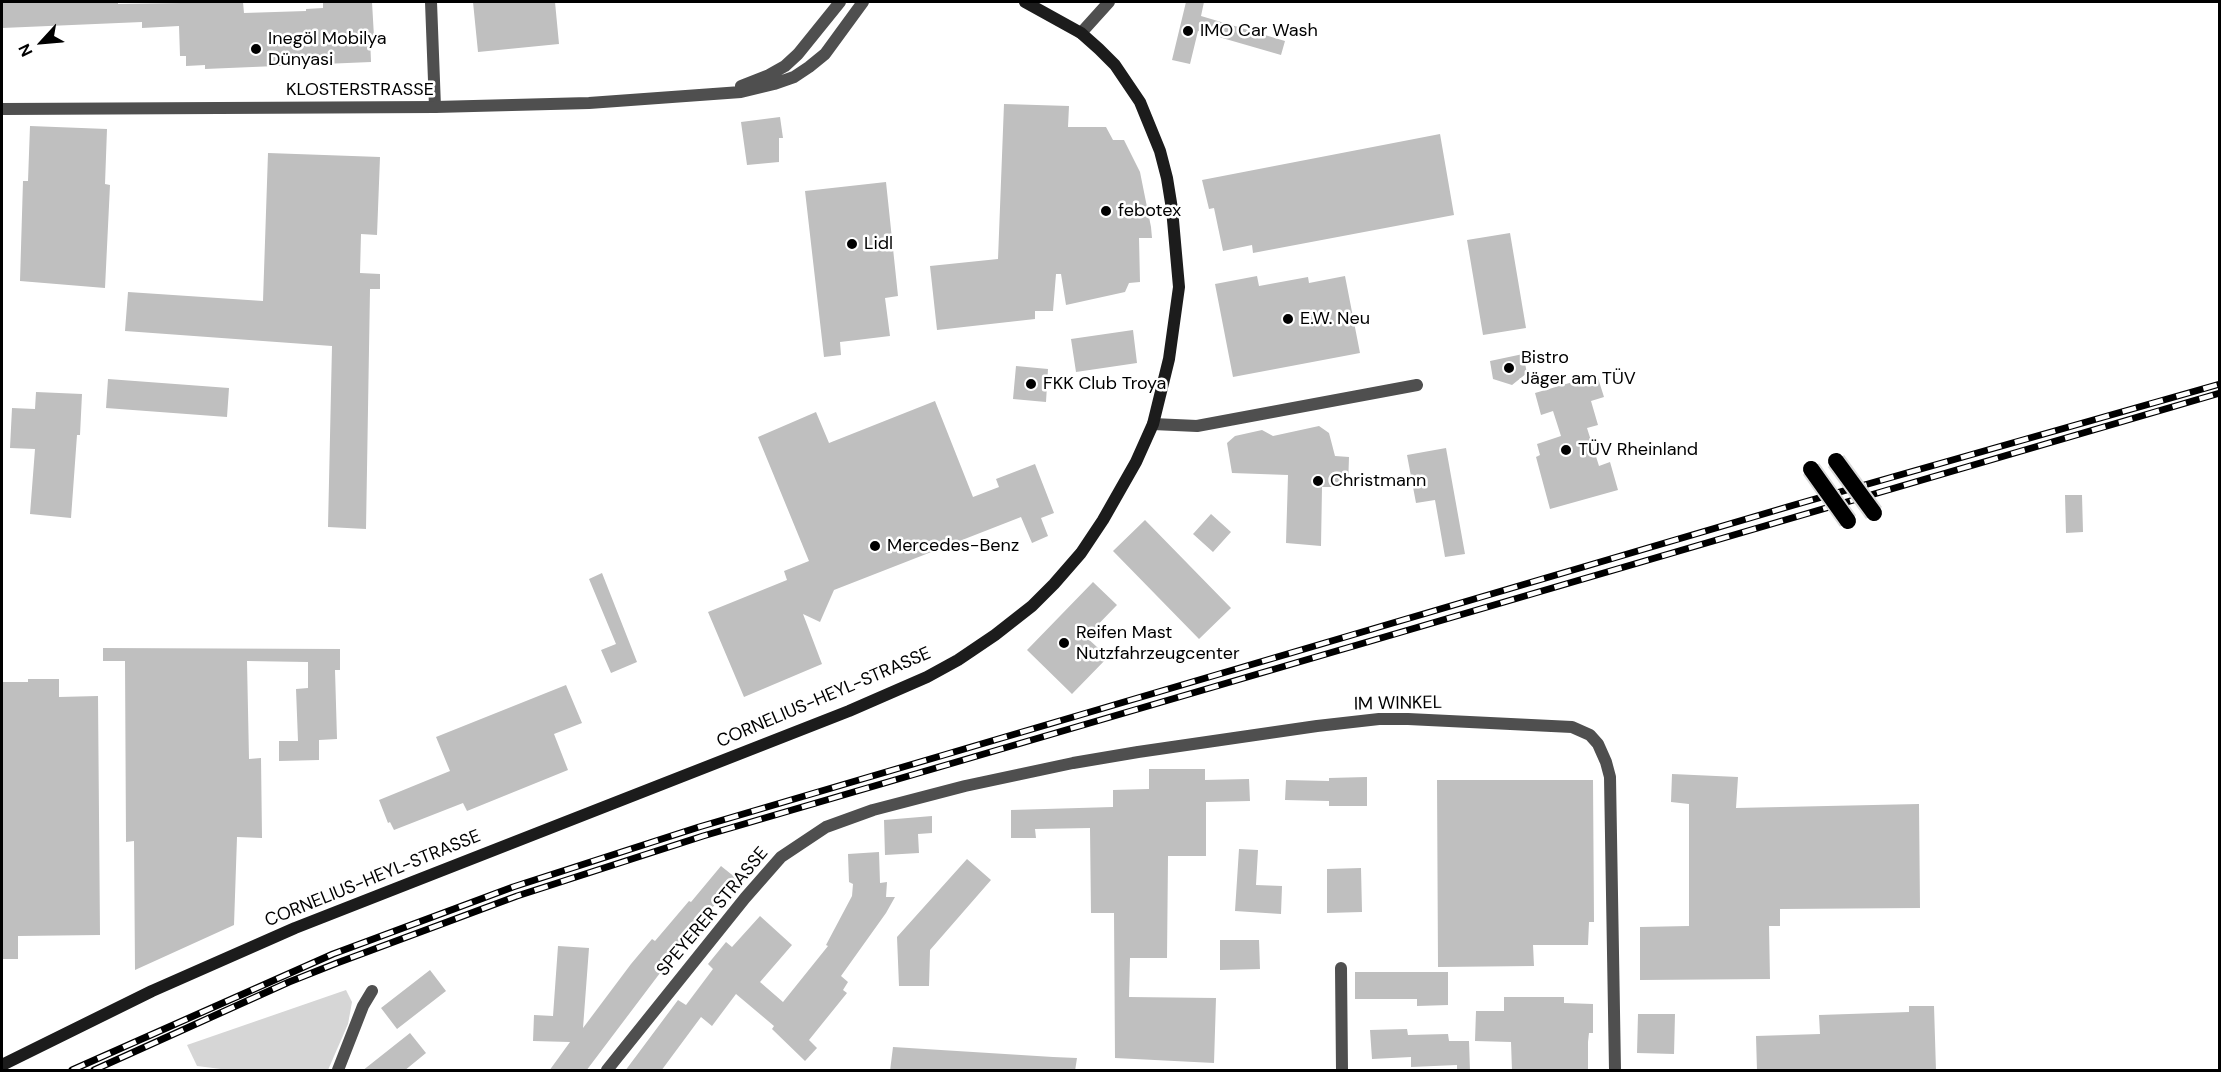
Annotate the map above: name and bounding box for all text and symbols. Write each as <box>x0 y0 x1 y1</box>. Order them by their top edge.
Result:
north arrow <box>12 12 72 72</box>
place label: IMO Car Wash <box>1200 20 1318 42</box>
marker: IMO Car Wash <box>1181 24 1195 38</box>
place label: Inegöl Mobilya Dünyasi <box>268 28 387 70</box>
text: N <box>13 40 37 60</box>
marker: Inegöl Mobilya Dünyasi <box>249 42 263 56</box>
street label: KLOSTERSTRASSE <box>286 79 434 101</box>
place label: febotex <box>1118 200 1181 222</box>
marker: febotex <box>1099 204 1113 218</box>
place label: Lidl <box>864 233 893 255</box>
marker: Lidl <box>845 237 859 251</box>
place label: E.W. Neu <box>1300 308 1370 330</box>
marker: E.W. Neu <box>1281 312 1295 326</box>
place label: Bistro Jäger am TÜV <box>1521 347 1636 389</box>
marker: Bistro Jäger am TÜV <box>1502 361 1516 375</box>
place label: FKK Club Troya <box>1043 373 1166 395</box>
marker: FKK Club Troya <box>1024 377 1038 391</box>
place label: TÜV Rheinland <box>1578 439 1698 461</box>
marker: TÜV Rheinland <box>1559 443 1573 457</box>
place label: Christmann <box>1330 470 1426 492</box>
marker: Christmann <box>1311 474 1325 488</box>
place label: Mercedes-Benz <box>887 535 1019 557</box>
marker: Mercedes-Benz <box>868 539 882 553</box>
place label: Reifen Mast Nutzfahrzeugcenter <box>1076 622 1240 664</box>
marker: Reifen Mast Nutzfahrzeugcenter <box>1057 636 1071 650</box>
street label: CORNELIUS-HEYL-STRASSE <box>714 643 934 753</box>
street label: IM WINKEL <box>1354 692 1442 716</box>
street label: CORNELIUS-HEYL-STRASSE <box>262 826 484 932</box>
street label: SPEYERER STRASSE <box>653 843 773 981</box>

